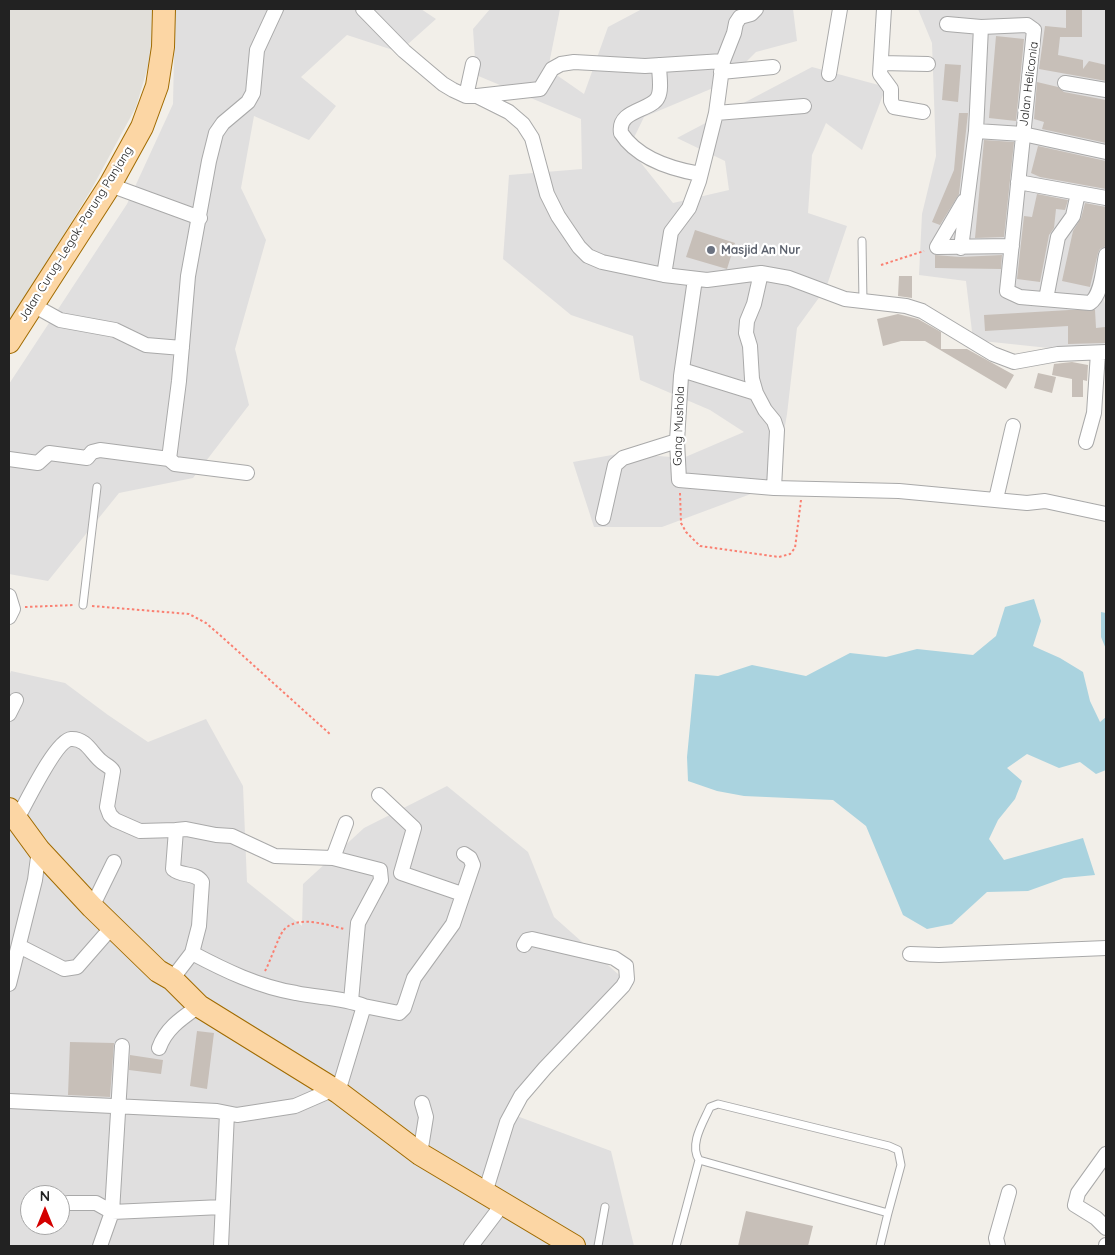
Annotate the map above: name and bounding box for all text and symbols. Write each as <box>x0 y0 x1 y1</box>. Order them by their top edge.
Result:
street label: Jalan Heliconia <box>1017 41 1041 127</box>
street label: Jalan Curug–Legok–Parung Panjang <box>16 144 136 324</box>
place label: Masjid An Nur <box>721 243 800 257</box>
marker: Masjid An Nur <box>705 244 717 256</box>
street label: Gang Mushola <box>670 386 688 466</box>
north arrow <box>20 1185 70 1235</box>
text: N <box>40 1187 50 1205</box>

